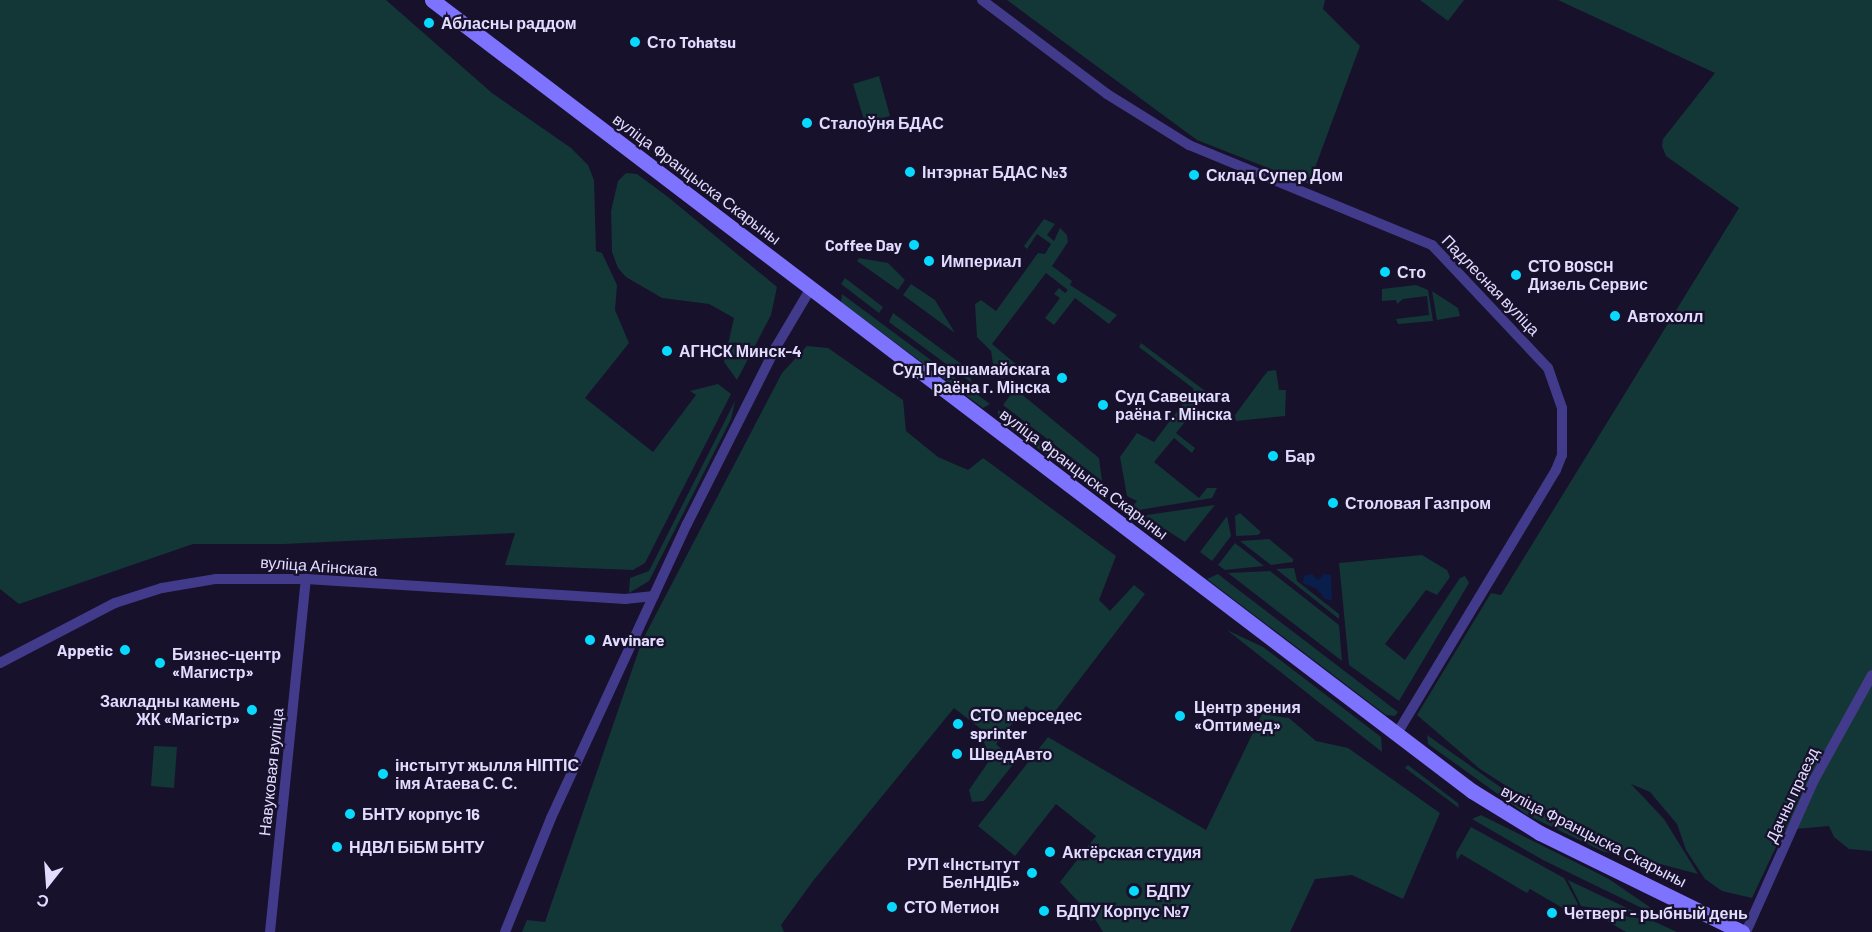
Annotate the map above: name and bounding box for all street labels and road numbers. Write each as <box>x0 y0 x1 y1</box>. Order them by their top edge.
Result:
street label: вуліца Францыска Скарыны <box>609 110 785 248</box>
street label: Падлесная вуліца <box>1438 231 1544 339</box>
street label: вуліца Францыска Скарыны <box>996 405 1172 543</box>
street label: вуліца Агінскага <box>260 552 378 580</box>
street label: Навуковая вуліца <box>255 707 287 837</box>
street label: Дачны праезд <box>1762 744 1822 846</box>
street label: вуліца Францыска Скарыны <box>1498 781 1690 891</box>

